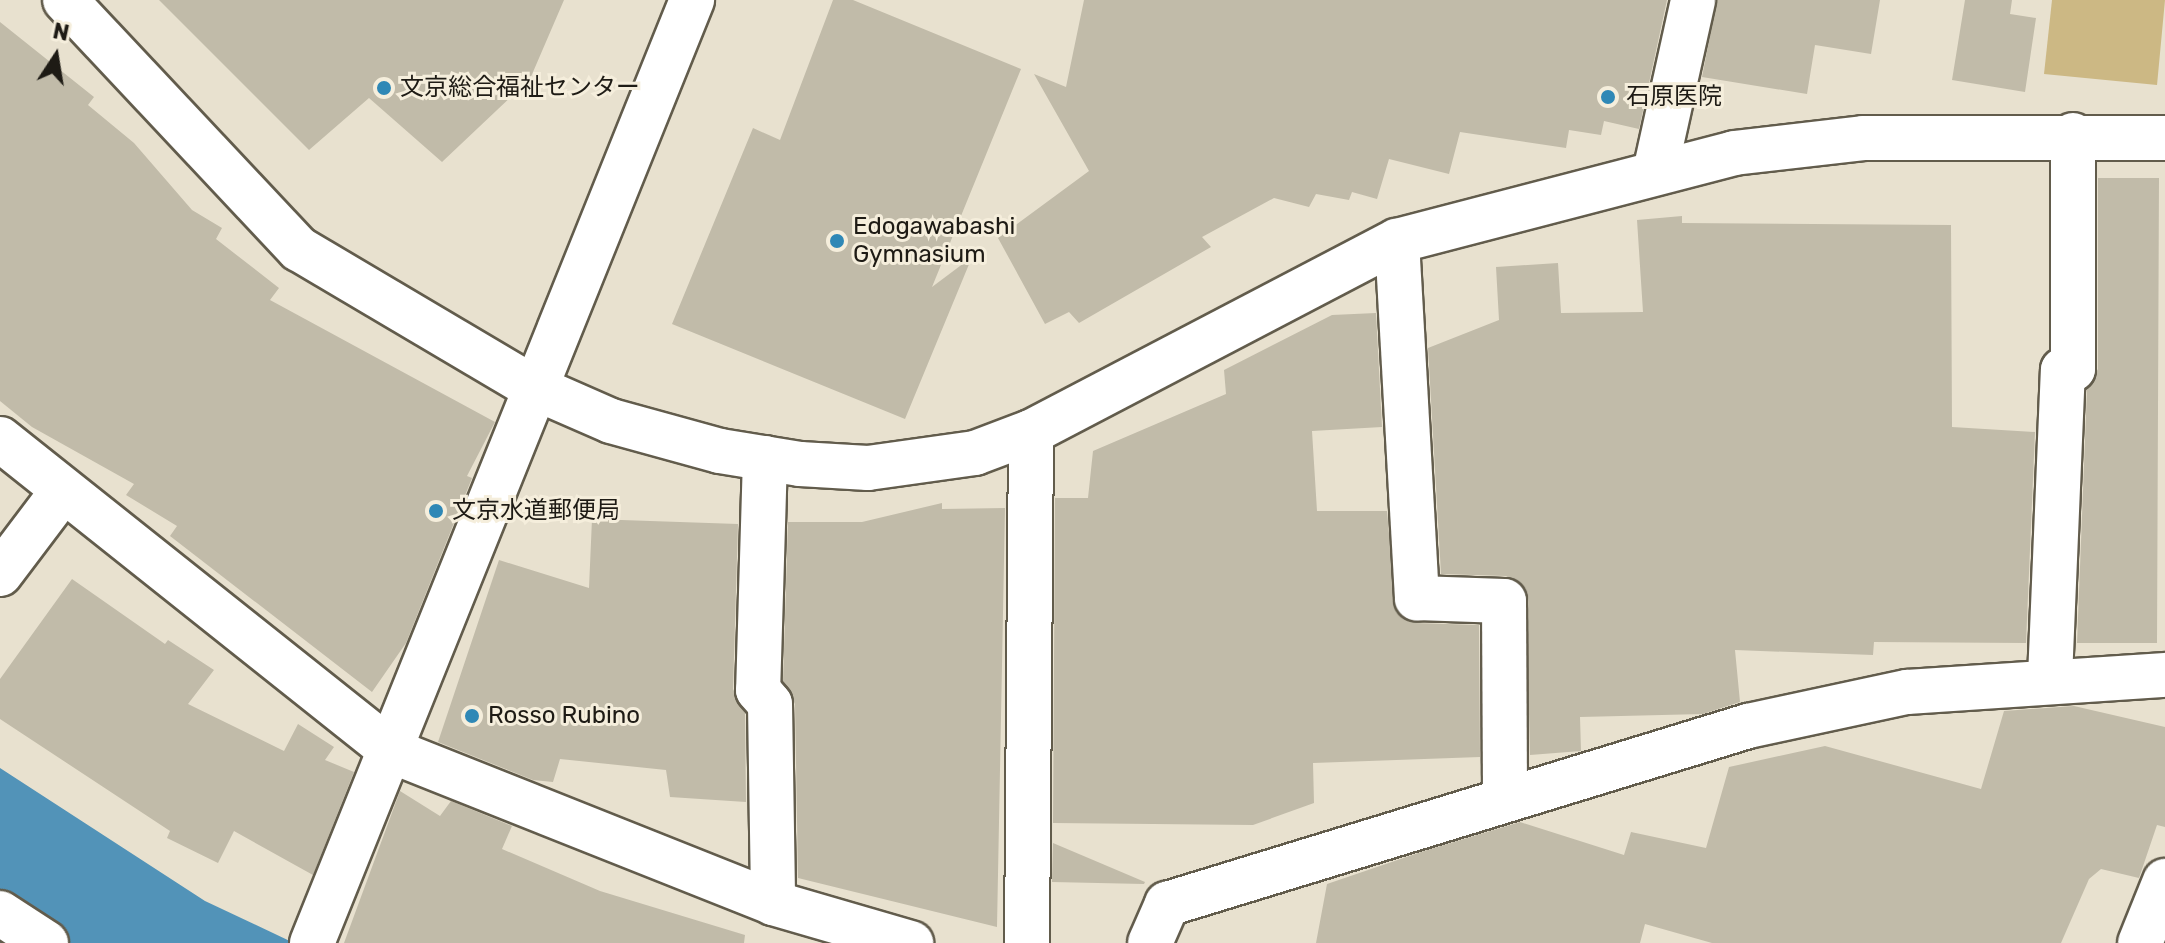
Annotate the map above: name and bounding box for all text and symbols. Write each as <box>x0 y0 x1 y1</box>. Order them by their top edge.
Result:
north arrow <box>16 16 96 96</box>
text: N <box>51 17 72 47</box>
place label: 文京総合福祉センター <box>400 74 640 102</box>
marker: 文京総合福祉センター <box>375 79 393 97</box>
place label: 石原医院 <box>1626 83 1722 111</box>
marker: 石原医院 <box>1597 86 1619 108</box>
place label: Edogawabashi Gymnasium <box>853 213 1015 269</box>
marker: Edogawabashi Gymnasium <box>828 232 846 250</box>
place label: 文京水道郵便局 <box>452 497 620 525</box>
marker: 文京水道郵便局 <box>427 502 445 520</box>
place label: Rosso Rubino <box>488 702 640 730</box>
marker: Rosso Rubino <box>463 707 481 725</box>

